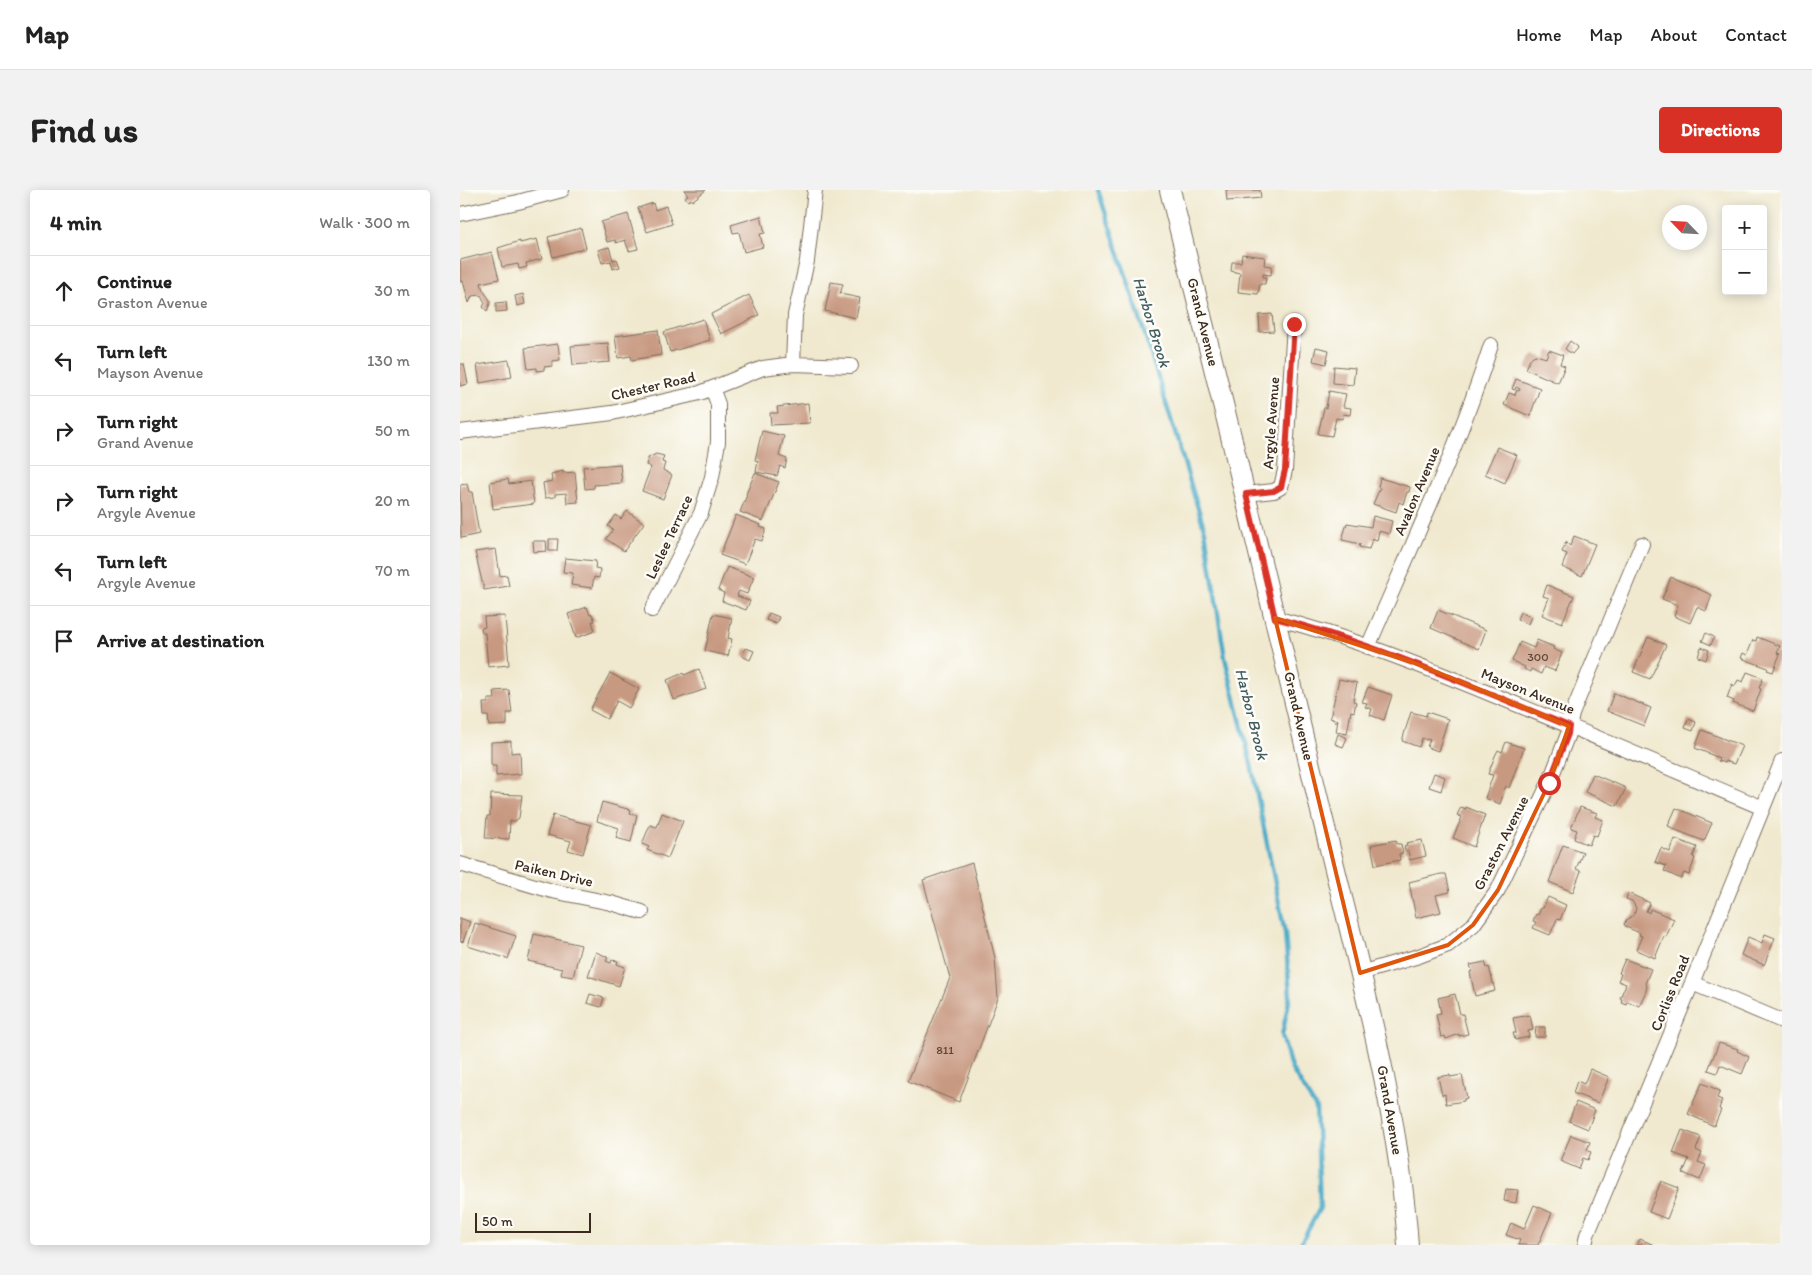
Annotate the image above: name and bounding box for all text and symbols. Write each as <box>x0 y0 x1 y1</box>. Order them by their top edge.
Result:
text: Map <box>25 20 69 49</box>
text: Home <box>1516 24 1562 46</box>
text: Map <box>1590 24 1623 46</box>
text: About <box>1651 24 1697 46</box>
text: Contact <box>1725 24 1787 46</box>
button: Directions <box>1659 107 1782 153</box>
text: Find us <box>30 109 138 151</box>
north arrow <box>1662 205 1707 250</box>
map controls <box>1722 205 1767 295</box>
button: + <box>1722 205 1767 250</box>
text: 4 min <box>50 210 102 235</box>
text: Walk · 300 m <box>319 213 410 232</box>
button: − <box>1722 250 1767 295</box>
text: Continue <box>97 270 172 293</box>
water label: Harbor Brook <box>1129 275 1175 370</box>
street label: Grand Avenue <box>1183 276 1223 368</box>
icon: ahead <box>50 277 78 305</box>
text: 30 m <box>374 281 410 300</box>
text: Graston Avenue <box>97 293 208 312</box>
route end <box>1283 313 1306 336</box>
text: Turn left <box>97 340 167 363</box>
icon: left <box>50 347 78 375</box>
text: 130 m <box>367 351 410 370</box>
text: Mayson Avenue <box>97 363 203 382</box>
street label: Chester Road <box>609 368 697 404</box>
street label: Argyle Avenue <box>1259 376 1283 470</box>
text: Turn right <box>97 410 178 433</box>
icon: right <box>50 417 78 445</box>
text: 50 m <box>375 421 410 440</box>
text: Grand Avenue <box>97 433 194 452</box>
street label: Avalon Avenue <box>1390 444 1444 538</box>
text: Turn right <box>97 480 178 503</box>
icon: right <box>50 487 78 515</box>
text: 20 m <box>375 491 410 510</box>
street label: Leslee Terrace <box>642 492 696 582</box>
text: Argyle Avenue <box>97 503 196 522</box>
text: Turn left <box>97 550 167 573</box>
icon: left <box>50 557 78 585</box>
text: 70 m <box>375 561 410 580</box>
text: Argyle Avenue <box>97 573 196 592</box>
icon: arrive <box>50 627 78 655</box>
text: Arrive at destination <box>97 629 264 652</box>
house number: 300 <box>1527 650 1549 664</box>
street label: Mayson Avenue <box>1478 664 1578 718</box>
water label: Harbor Brook <box>1231 666 1273 762</box>
street label: Grand Avenue <box>1280 670 1318 762</box>
route start <box>1538 772 1561 795</box>
street label: Graston Avenue <box>1469 793 1533 893</box>
street label: Paiken Drive <box>513 855 595 891</box>
street label: Corliss Road <box>1647 952 1693 1034</box>
house number: 811 <box>936 1043 954 1057</box>
street label: Grand Avenue <box>1373 1064 1407 1156</box>
scale bar <box>475 1210 591 1233</box>
text: 50 m <box>482 1213 513 1230</box>

